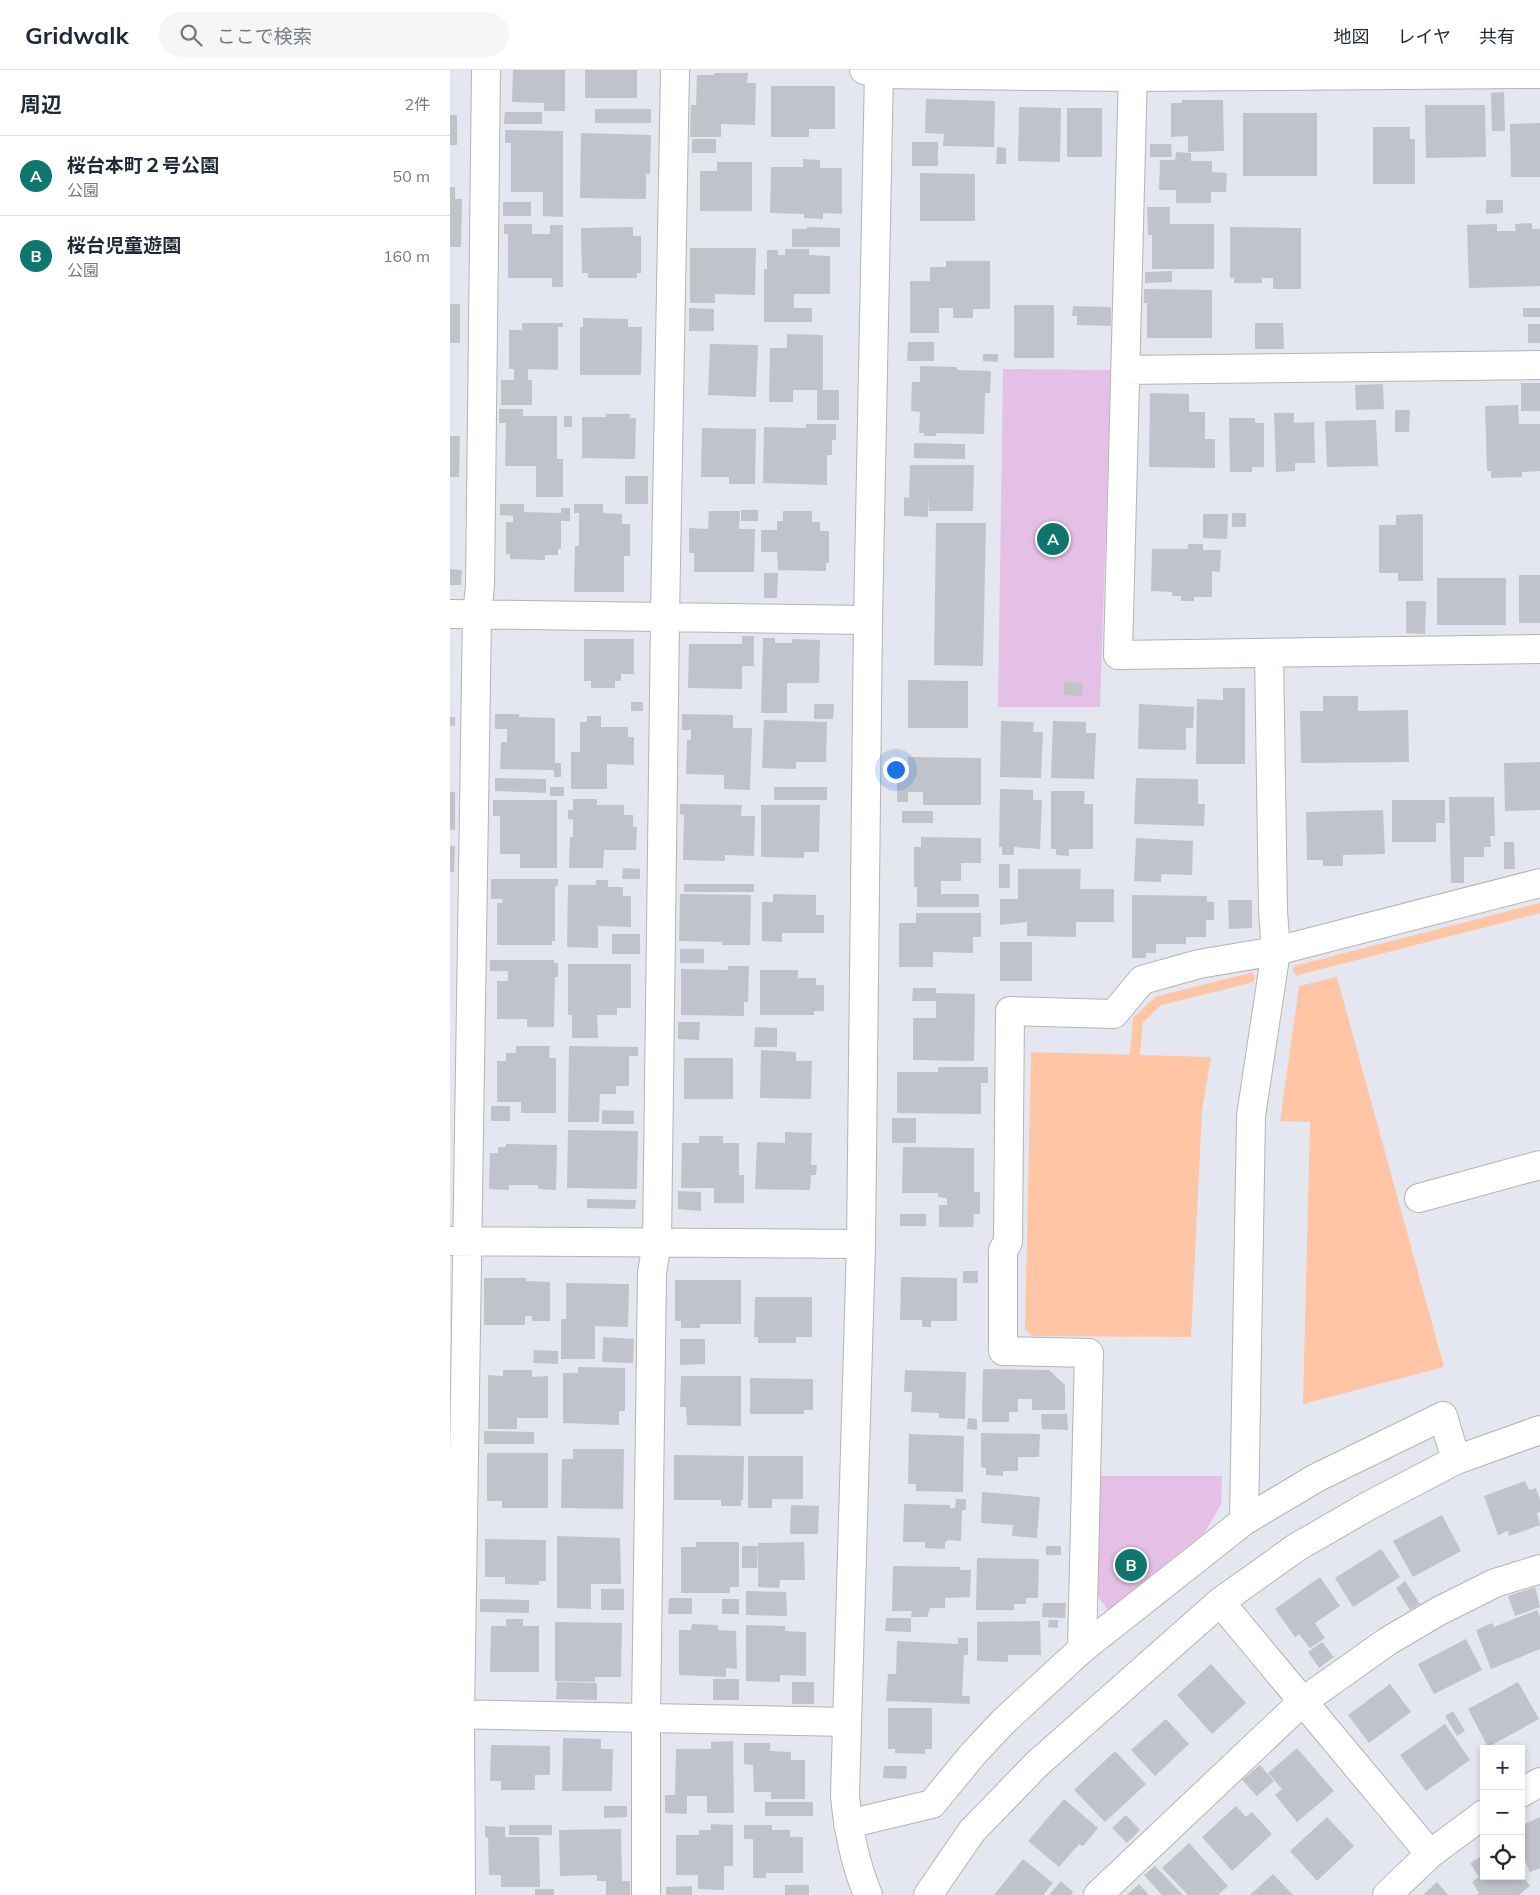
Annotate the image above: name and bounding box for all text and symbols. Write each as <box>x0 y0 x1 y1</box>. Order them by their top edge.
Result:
search box <box>159 12 509 57</box>
text: Gridwalk <box>25 20 129 50</box>
icon: search <box>177 21 205 49</box>
text: ここで検索 <box>217 24 312 48</box>
text: 地図 <box>1334 25 1370 48</box>
text: レイヤ <box>1398 25 1451 48</box>
text: 共有 <box>1479 25 1515 48</box>
text: 周辺 <box>20 91 62 117</box>
text: 2件 <box>404 94 430 114</box>
text: 桜台本町２号公園 <box>67 153 219 177</box>
text: A <box>30 166 42 186</box>
text: 50 m <box>393 166 430 186</box>
text: 公園 <box>67 180 99 200</box>
text: 桜台児童遊園 <box>67 233 181 257</box>
text: B <box>30 246 42 266</box>
text: 160 m <box>383 246 430 266</box>
text: 公園 <box>67 260 99 280</box>
pin: A <box>1037 520 1069 558</box>
your location <box>883 757 909 783</box>
pin: B <box>1115 1546 1147 1584</box>
map controls <box>1480 1745 1525 1880</box>
button: + <box>1480 1745 1525 1790</box>
button: − <box>1480 1790 1525 1835</box>
button: locate <box>1480 1835 1525 1880</box>

